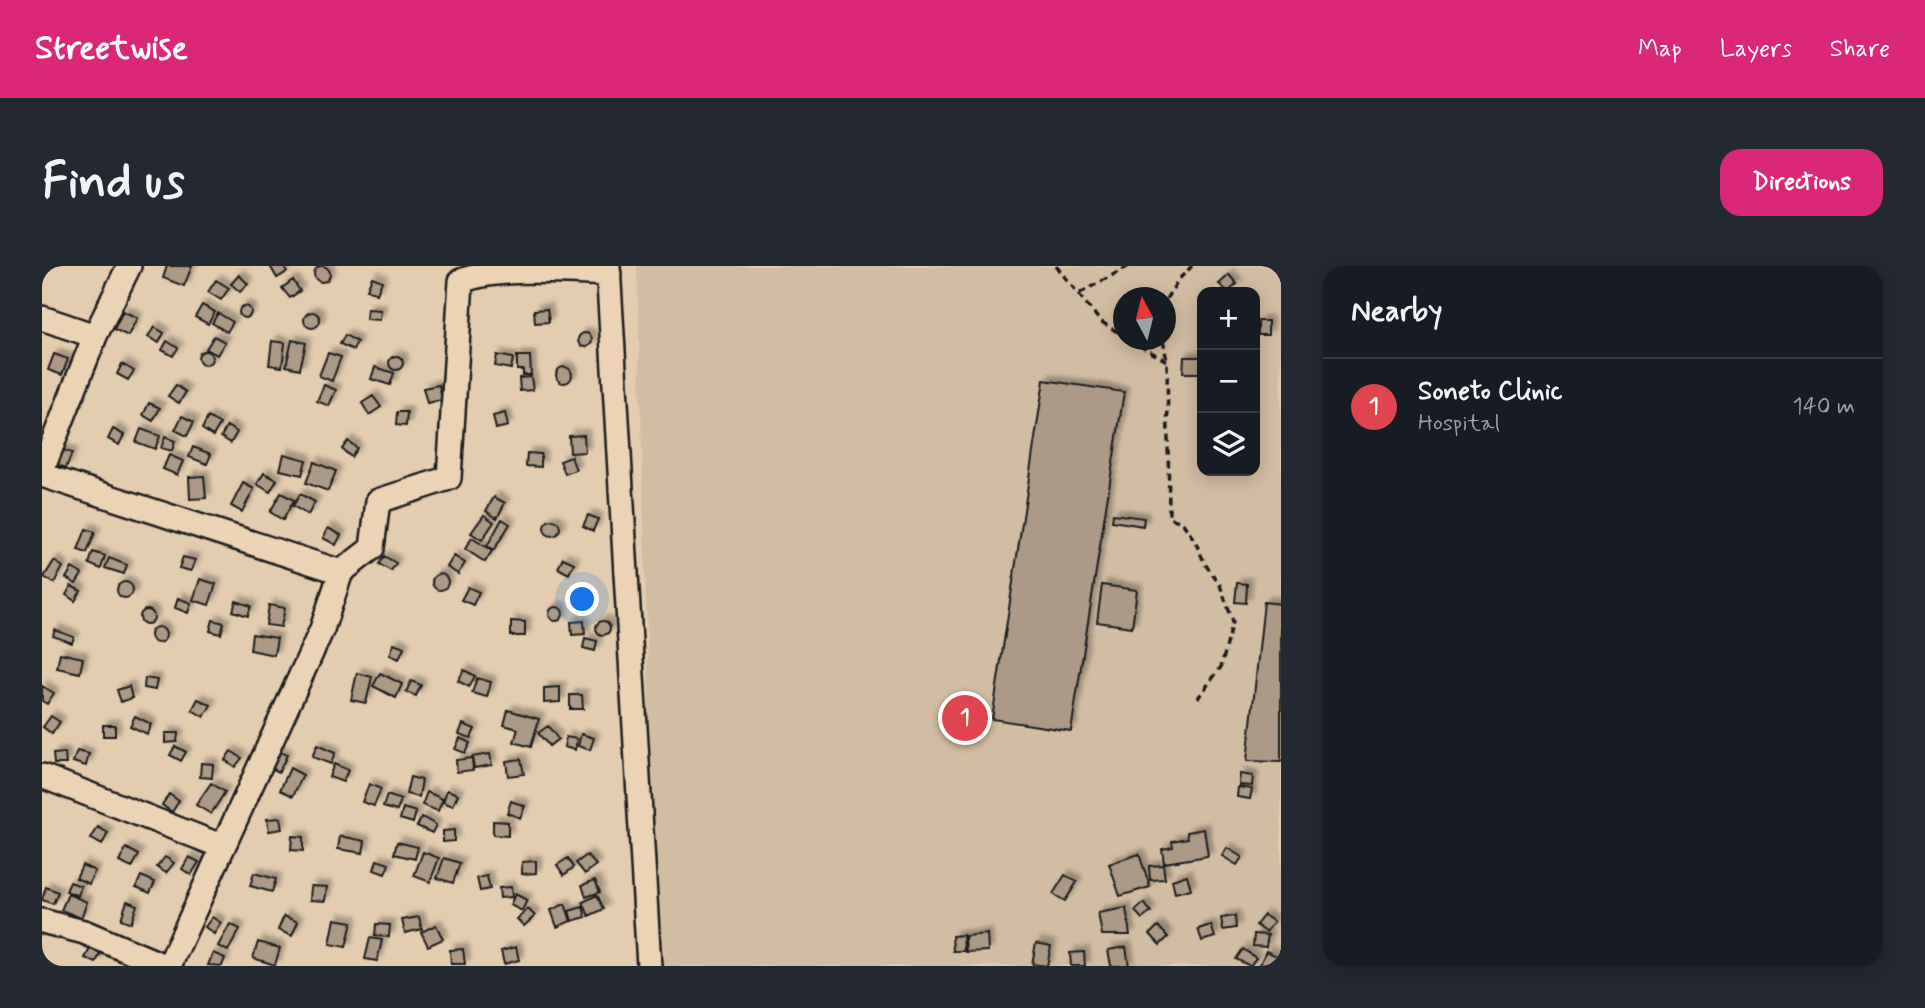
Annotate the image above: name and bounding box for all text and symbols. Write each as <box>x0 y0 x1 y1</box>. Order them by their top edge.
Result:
text: Streetwise <box>35 27 188 71</box>
text: Map <box>1638 34 1682 65</box>
text: Layers <box>1720 34 1792 65</box>
text: Share <box>1830 34 1890 65</box>
button: Directions <box>1720 149 1883 216</box>
text: Find us <box>42 150 185 215</box>
north arrow <box>1113 287 1176 350</box>
map controls <box>1197 287 1260 476</box>
button: + <box>1197 287 1260 350</box>
text: Nearby <box>1351 292 1442 331</box>
button: − <box>1197 350 1260 413</box>
text: Soneto Clinic <box>1418 375 1563 409</box>
text: 1 <box>1369 392 1379 422</box>
text: 140 m <box>1792 392 1855 422</box>
text: Hospital <box>1418 409 1500 439</box>
button: layers <box>1197 413 1260 476</box>
your location <box>565 582 599 616</box>
pin: 1 <box>942 692 988 744</box>

